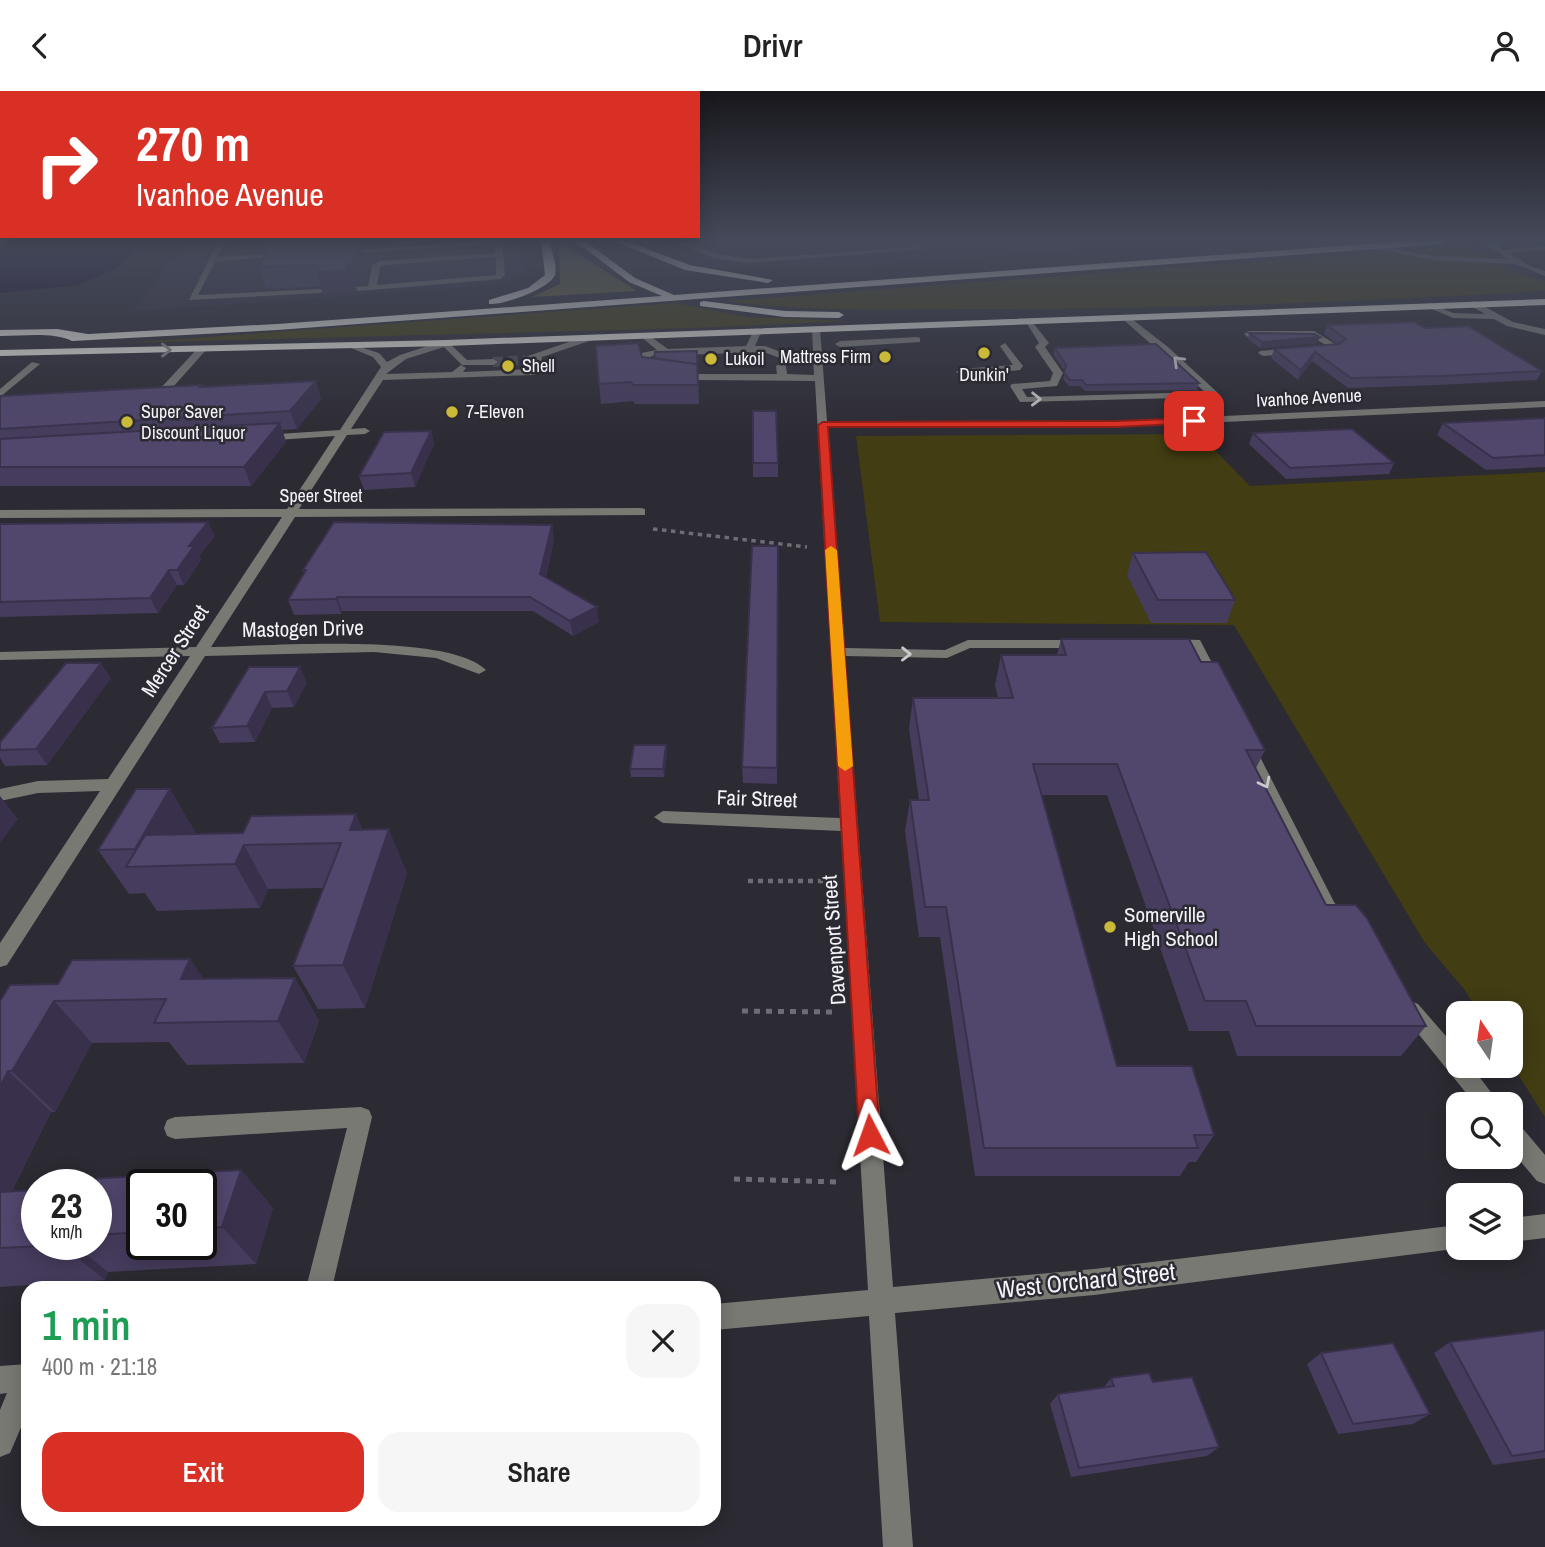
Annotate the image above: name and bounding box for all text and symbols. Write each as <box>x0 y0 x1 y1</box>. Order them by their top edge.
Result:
text: Drivr <box>743 24 802 67</box>
icon: back <box>21 27 59 65</box>
icon: person <box>1486 27 1524 65</box>
text: 270 m <box>136 110 250 176</box>
icon: right <box>21 119 112 210</box>
text: Ivanhoe Avenue <box>136 173 324 216</box>
one-way arrow <box>161 342 172 358</box>
place label: Mattress Firm <box>780 344 871 369</box>
marker: Dunkin' <box>976 345 992 361</box>
place label: Lukoil <box>725 346 764 371</box>
marker: Mattress Firm <box>877 349 893 365</box>
marker: Lukoil <box>703 351 719 367</box>
place label: Shell <box>522 353 555 378</box>
one-way arrow <box>1173 357 1186 370</box>
marker: Shell <box>500 358 516 374</box>
place label: Dunkin' <box>959 362 1009 387</box>
street label: Ivanhoe Avenue <box>1256 382 1362 413</box>
pin <box>1164 391 1224 451</box>
one-way arrow <box>1031 392 1042 407</box>
place label: Super Saver Discount Liquor <box>141 399 245 445</box>
place label: 7-Eleven <box>466 399 524 424</box>
icon: arrive <box>1175 402 1213 440</box>
marker: 7-Eleven <box>444 404 460 420</box>
marker: Super Saver Discount Liquor <box>119 414 135 430</box>
street label: Speer Street <box>280 483 362 508</box>
street label: Mercer Street <box>134 599 215 702</box>
street label: Mastogen Drive <box>242 613 364 644</box>
one-way arrow <box>901 646 912 662</box>
one-way arrow <box>1256 776 1270 788</box>
street label: Fair Street <box>716 783 798 814</box>
street label: Davenport Street <box>814 874 853 1006</box>
place label: Somerville High School <box>1124 900 1218 953</box>
marker: Somerville High School <box>1102 919 1118 935</box>
north arrow <box>1446 1001 1522 1078</box>
map controls <box>1446 1001 1523 1260</box>
button: search <box>1446 1092 1523 1169</box>
position arrow <box>833 1098 907 1172</box>
speed limit sign: 30 <box>126 1169 217 1260</box>
text: 23 <box>51 1182 82 1229</box>
button: layers <box>1446 1183 1523 1260</box>
text: km/h <box>51 1219 83 1244</box>
street label: West Orchard Street <box>995 1255 1177 1305</box>
text: 1 min <box>42 1297 131 1353</box>
button: close <box>626 1304 700 1378</box>
text: 400 m · 21:18 <box>42 1351 157 1382</box>
button: Exit <box>42 1432 364 1512</box>
button: Share <box>378 1432 700 1512</box>

